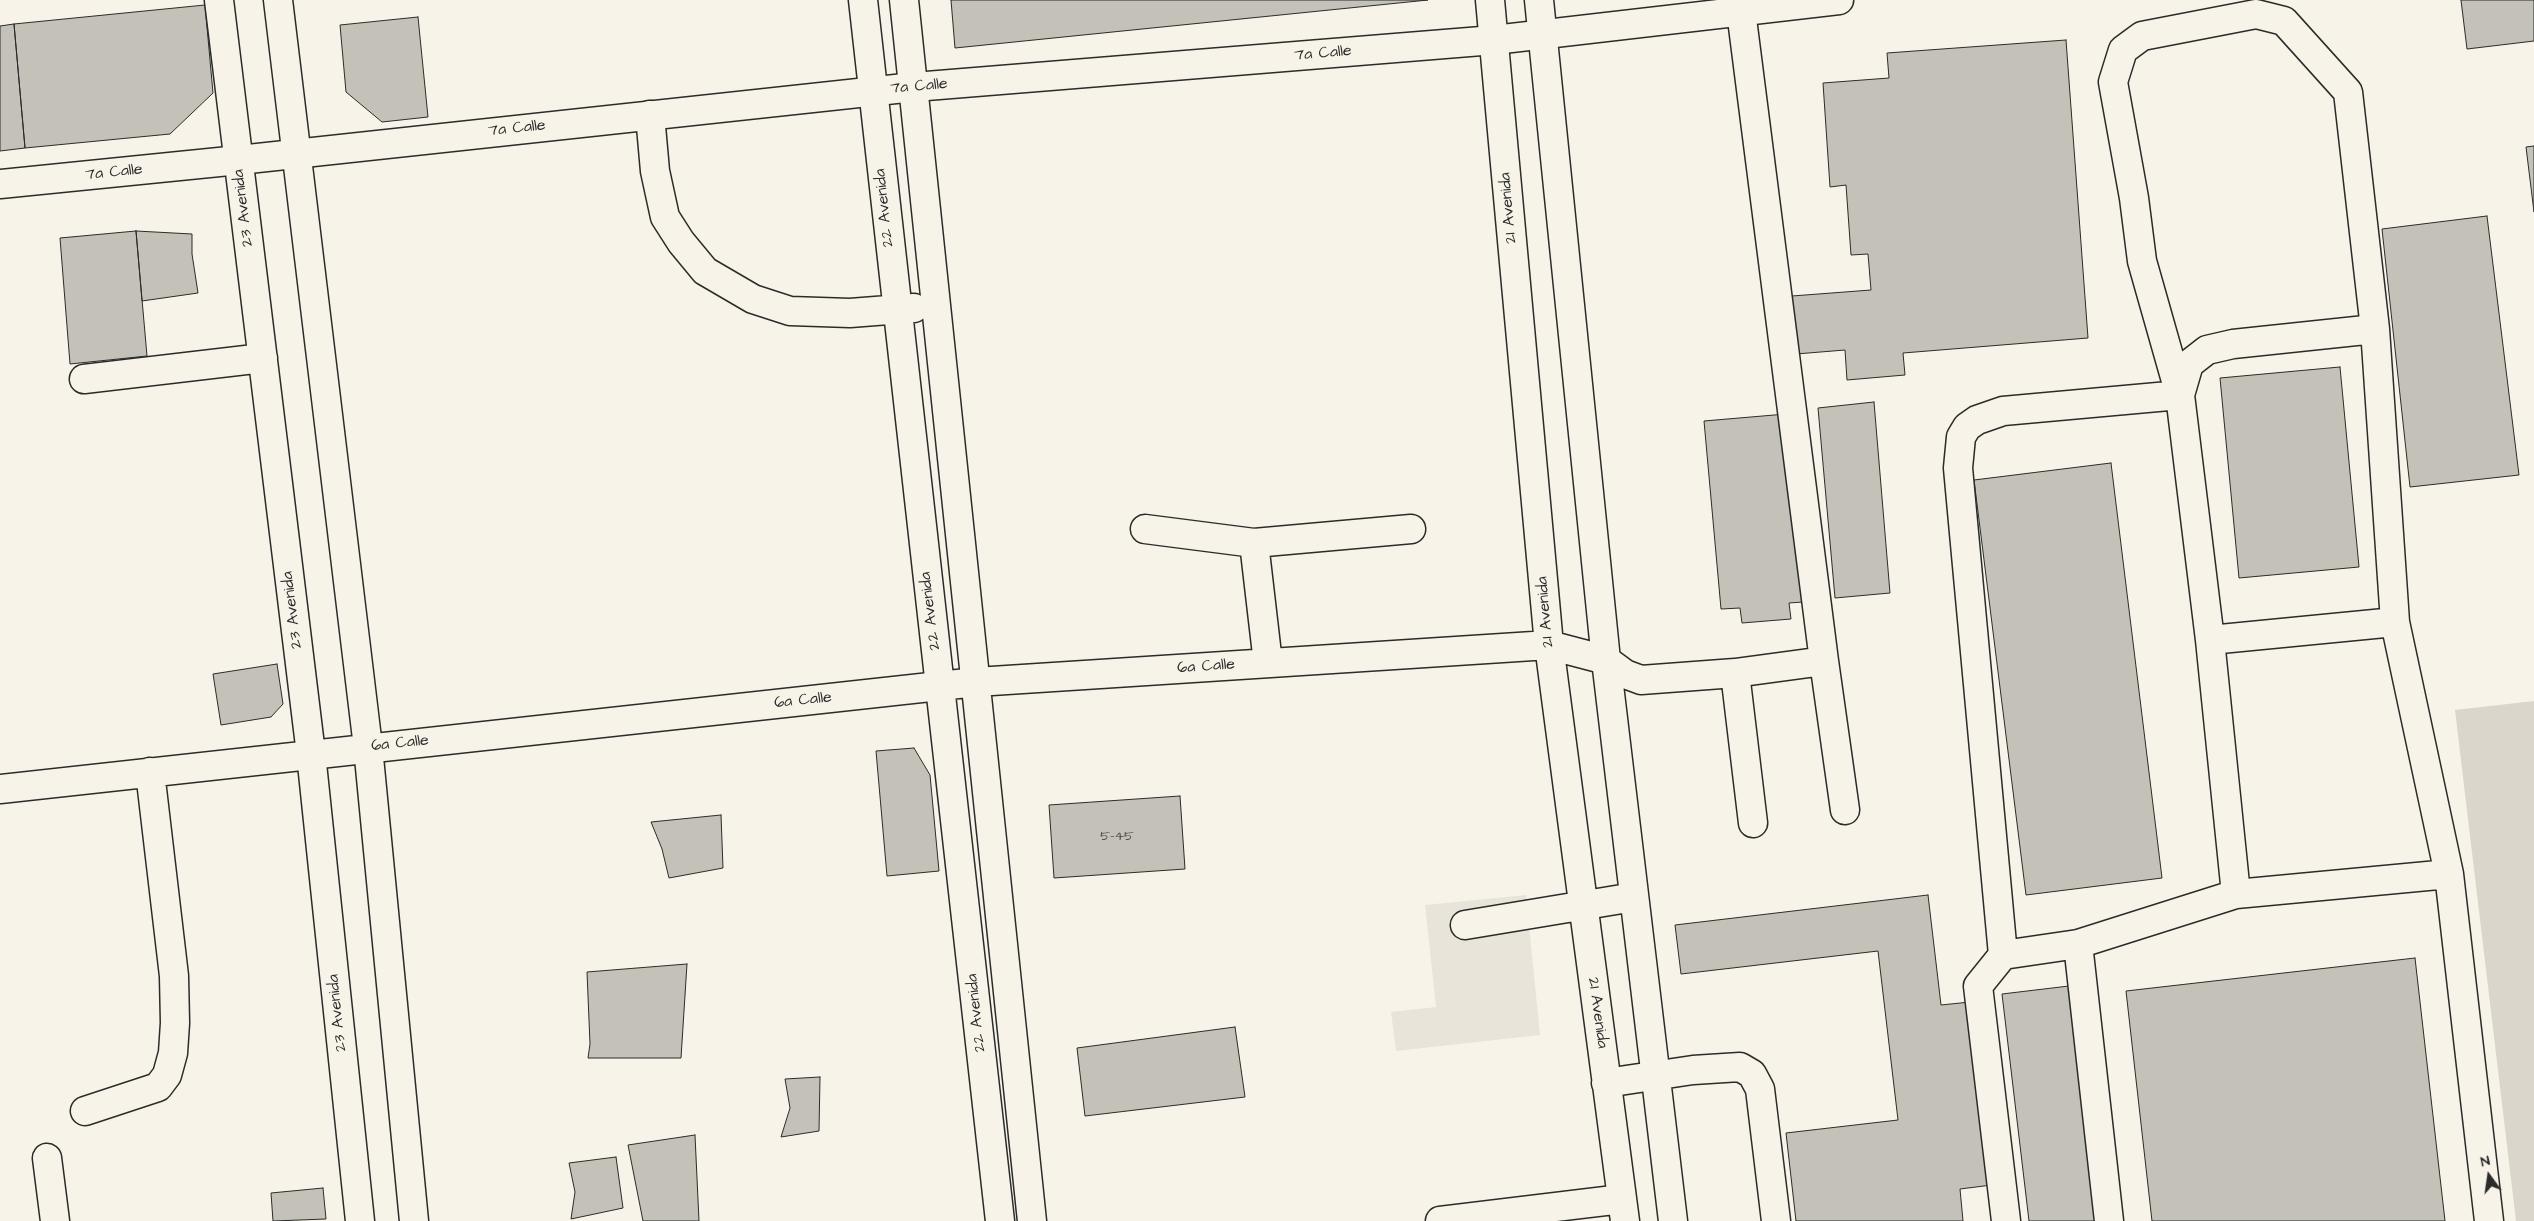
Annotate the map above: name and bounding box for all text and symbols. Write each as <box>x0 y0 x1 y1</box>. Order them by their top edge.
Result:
street label: 7a Calle <box>1293 42 1353 66</box>
street label: 7a Calle <box>889 75 949 99</box>
street label: 7a Calle <box>487 116 547 142</box>
street label: 7a Calle <box>84 160 144 186</box>
street label: 23 Avenida <box>230 168 258 248</box>
street label: 22 Avenida <box>871 168 899 248</box>
street label: 21 Avenida <box>1496 172 1522 244</box>
street label: 23 Avenida <box>279 570 307 650</box>
street label: 22 Avenida <box>917 571 945 651</box>
street label: 21 Avenida <box>1533 576 1559 648</box>
street label: 6a Calle <box>1177 655 1235 679</box>
street label: 6a Calle <box>773 688 833 714</box>
street label: 6a Calle <box>370 731 430 757</box>
house number: 5-45 <box>1100 829 1134 845</box>
street label: 23 Avenida <box>324 973 352 1053</box>
street label: 22 Avenida <box>963 973 991 1053</box>
street label: 21 Avenida <box>1583 976 1611 1050</box>
north arrow <box>2464 1151 2514 1201</box>
text: N <box>2479 1151 2492 1172</box>

